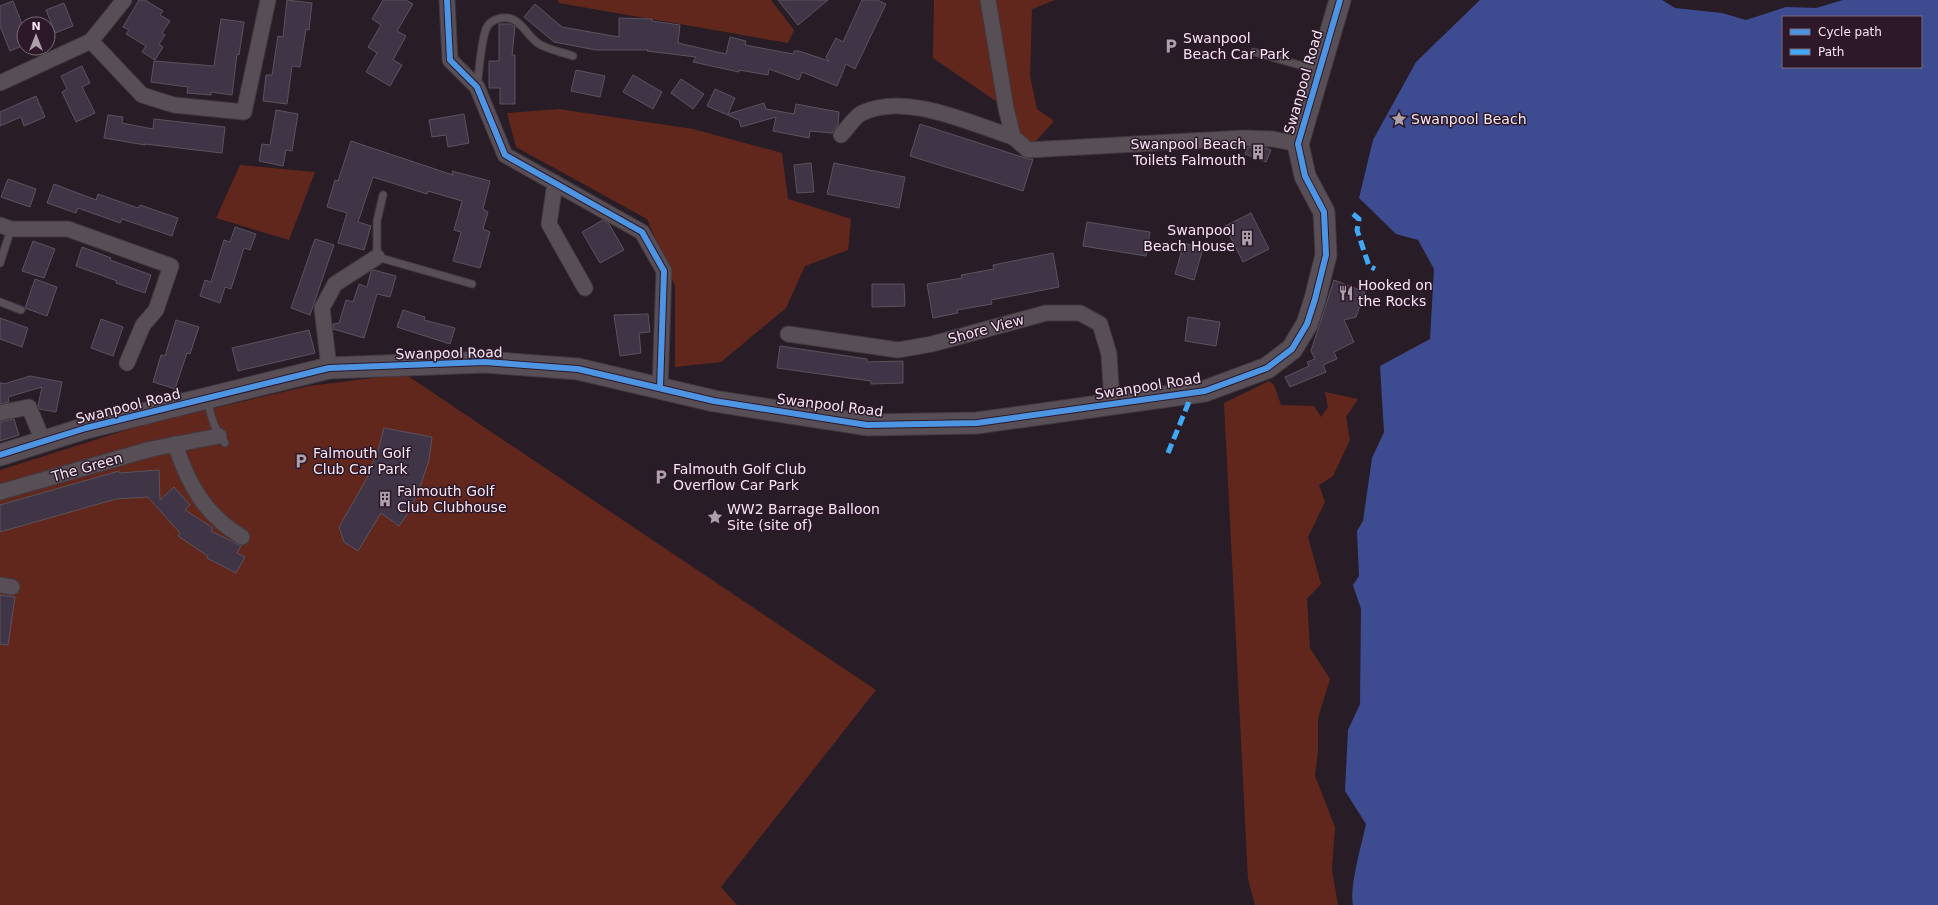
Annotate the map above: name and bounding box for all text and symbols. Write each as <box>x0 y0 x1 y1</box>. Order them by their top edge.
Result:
north arrow <box>16 16 56 56</box>
legend <box>1782 16 1922 68</box>
text: N <box>31 20 41 33</box>
text: Cycle path <box>1818 25 1882 39</box>
street label: Swanpool Road <box>1281 28 1325 136</box>
place label: Swanpool Beach Car Park <box>1183 30 1291 62</box>
parking icon: Swanpool Beach Car Park <box>1162 37 1180 55</box>
text: Path <box>1818 45 1844 59</box>
place icon: Swanpool Beach <box>1390 110 1408 128</box>
place label: Swanpool Beach <box>1411 111 1527 127</box>
place label: Swanpool Beach Toilets Falmouth <box>1130 136 1246 168</box>
building icon: Swanpool Beach Toilets Falmouth <box>1249 143 1267 161</box>
place label: Swanpool Beach House <box>1143 222 1235 254</box>
building icon: Swanpool Beach House <box>1238 229 1256 247</box>
place label: Hooked on the Rocks <box>1358 277 1433 309</box>
restaurant icon: Hooked on the Rocks <box>1337 284 1355 302</box>
street label: Shore View <box>946 311 1026 347</box>
street label: Swanpool Road <box>395 344 503 362</box>
street label: Swanpool Road <box>1094 370 1202 402</box>
street label: Swanpool Road <box>74 385 182 427</box>
street label: Swanpool Road <box>776 391 884 419</box>
place label: Falmouth Golf Club Car Park <box>313 445 411 477</box>
street label: The Green <box>49 449 124 485</box>
parking icon: Falmouth Golf Club Car Park <box>292 452 310 470</box>
place label: Falmouth Golf Club Overflow Car Park <box>673 461 806 493</box>
parking icon: Falmouth Golf Club Overflow Car Park <box>652 468 670 486</box>
place label: Falmouth Golf Club Clubhouse <box>397 483 507 515</box>
building icon: Falmouth Golf Club Clubhouse <box>376 490 394 508</box>
place label: WW2 Barrage Balloon Site (site of) <box>727 501 880 533</box>
place icon: WW2 Barrage Balloon Site (site of) <box>706 508 724 526</box>

